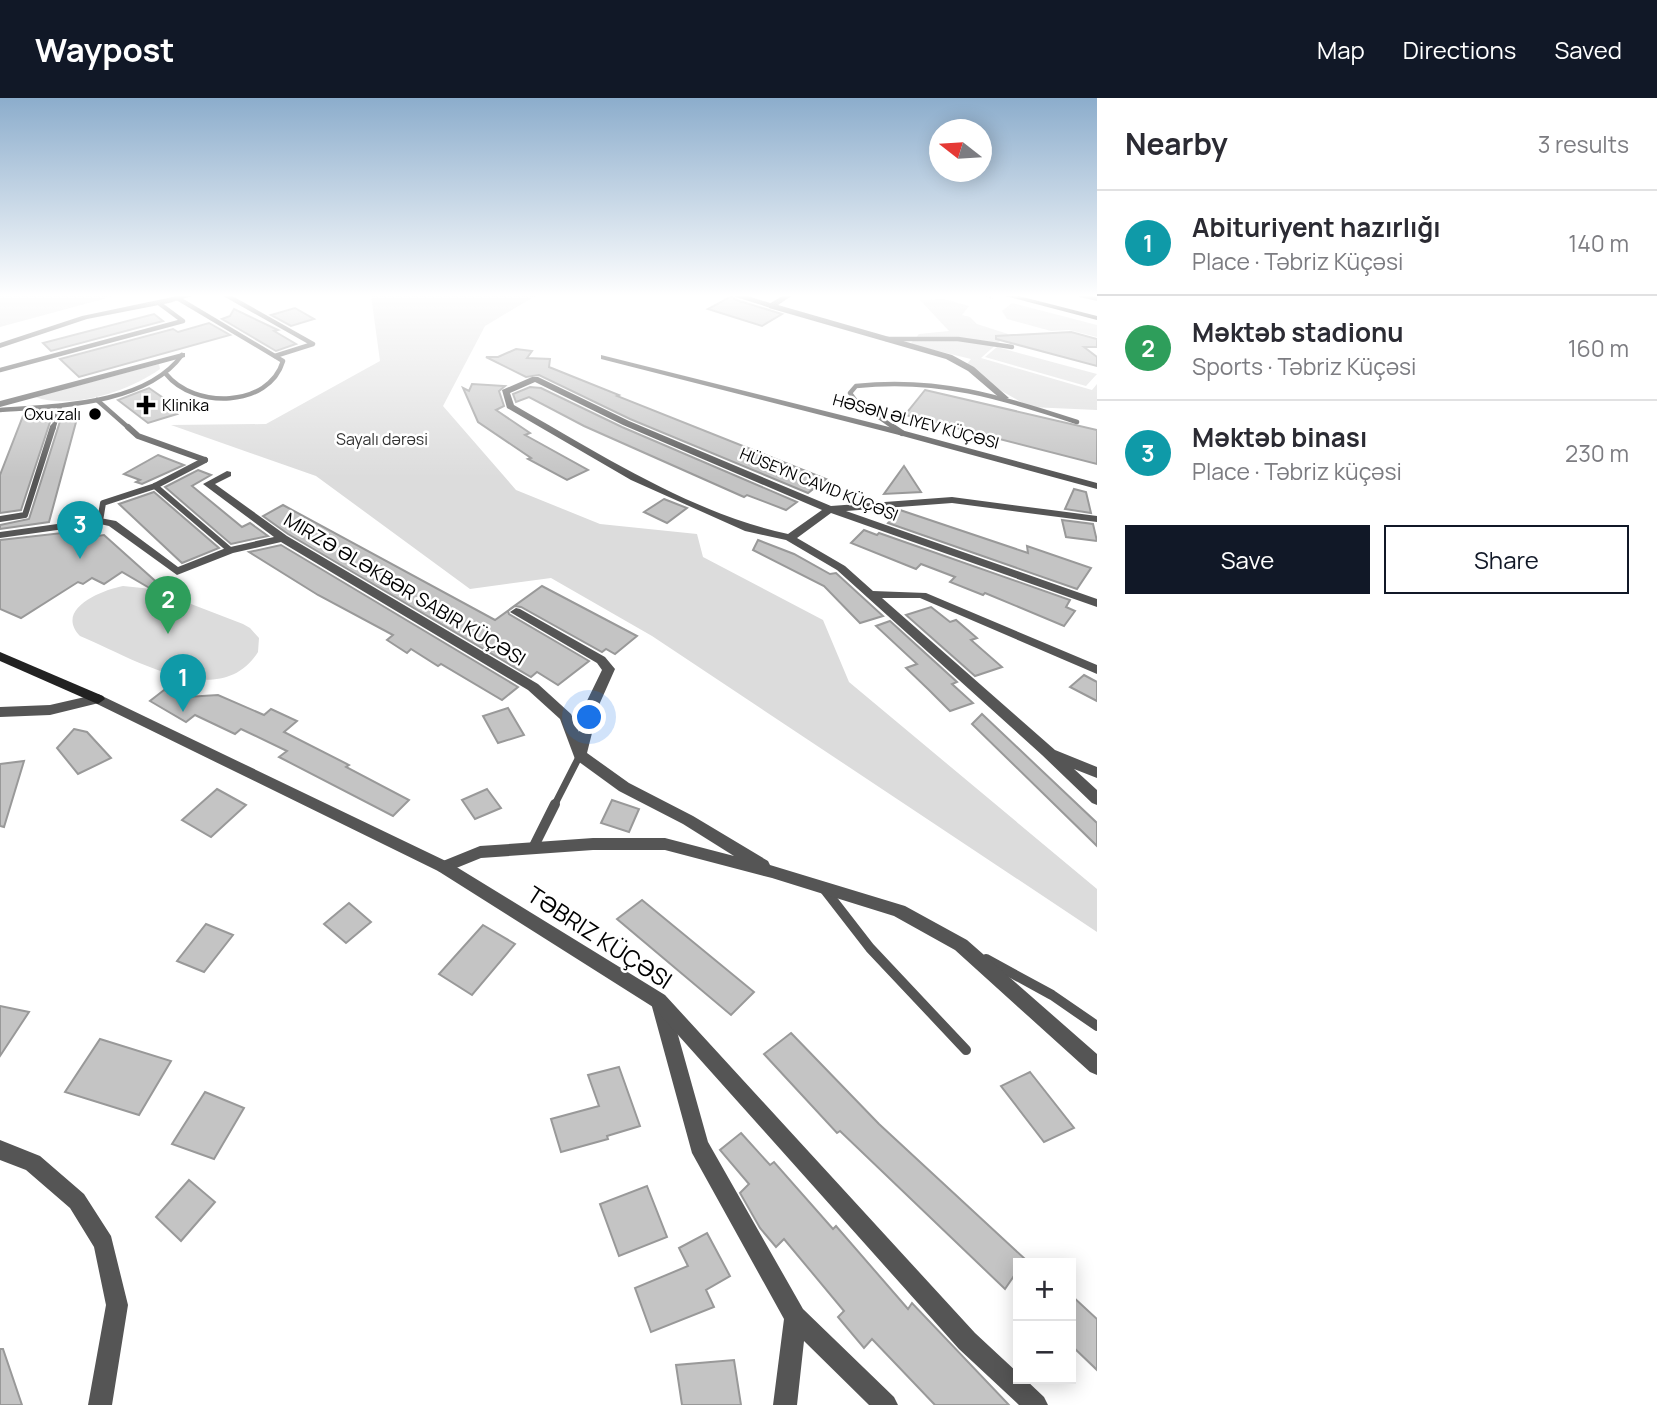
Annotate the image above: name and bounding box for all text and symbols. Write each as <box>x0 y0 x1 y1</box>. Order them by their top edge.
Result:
text: Waypost <box>35 27 175 72</box>
text: Map <box>1317 33 1365 66</box>
text: Directions <box>1403 33 1516 66</box>
text: Saved <box>1554 33 1622 66</box>
north arrow <box>929 119 992 182</box>
text: Nearby <box>1125 123 1228 164</box>
text: 3 results <box>1538 128 1629 160</box>
text: Abituriyent hazırlığı <box>1192 209 1441 245</box>
text: 1 <box>1143 227 1153 259</box>
text: 140 m <box>1568 227 1629 259</box>
text: Place · Təbriz Küçəsi <box>1192 245 1403 277</box>
text: Məktəb stadionu <box>1192 314 1404 350</box>
text: 2 <box>1141 332 1155 364</box>
text: 160 m <box>1568 332 1629 364</box>
text: Sports · Təbriz Küçəsi <box>1192 350 1416 382</box>
street label: HƏSƏN ƏLIYEV KÜÇƏSI <box>831 388 1001 454</box>
place label: Klinika <box>162 394 209 416</box>
marker: Klinika <box>136 395 156 415</box>
place label: Oxu zalı <box>24 403 81 425</box>
marker: Oxu zalı <box>87 406 103 422</box>
text: Məktəb binası <box>1192 419 1367 455</box>
park label: Sayalı dərəsi <box>336 428 428 450</box>
text: 3 <box>1141 437 1155 469</box>
text: 230 m <box>1565 437 1629 469</box>
street label: HÜSEYN CAVID KÜÇƏSI <box>737 442 901 526</box>
text: Place · Təbriz küçəsi <box>1192 455 1402 487</box>
pin: 3 <box>57 501 103 559</box>
street label: MIRZƏ ƏLƏKBƏR SABIR KÜÇƏSI <box>279 506 531 672</box>
button: Save <box>1125 525 1370 594</box>
button: Share <box>1384 525 1629 594</box>
pin: 2 <box>145 576 191 634</box>
pin: 1 <box>160 654 206 712</box>
your location <box>572 700 606 734</box>
street label: TƏBRIZ KÜÇƏSI <box>521 878 679 996</box>
map controls <box>1013 1258 1076 1384</box>
button: + <box>1013 1258 1076 1321</box>
button: − <box>1013 1321 1076 1384</box>

